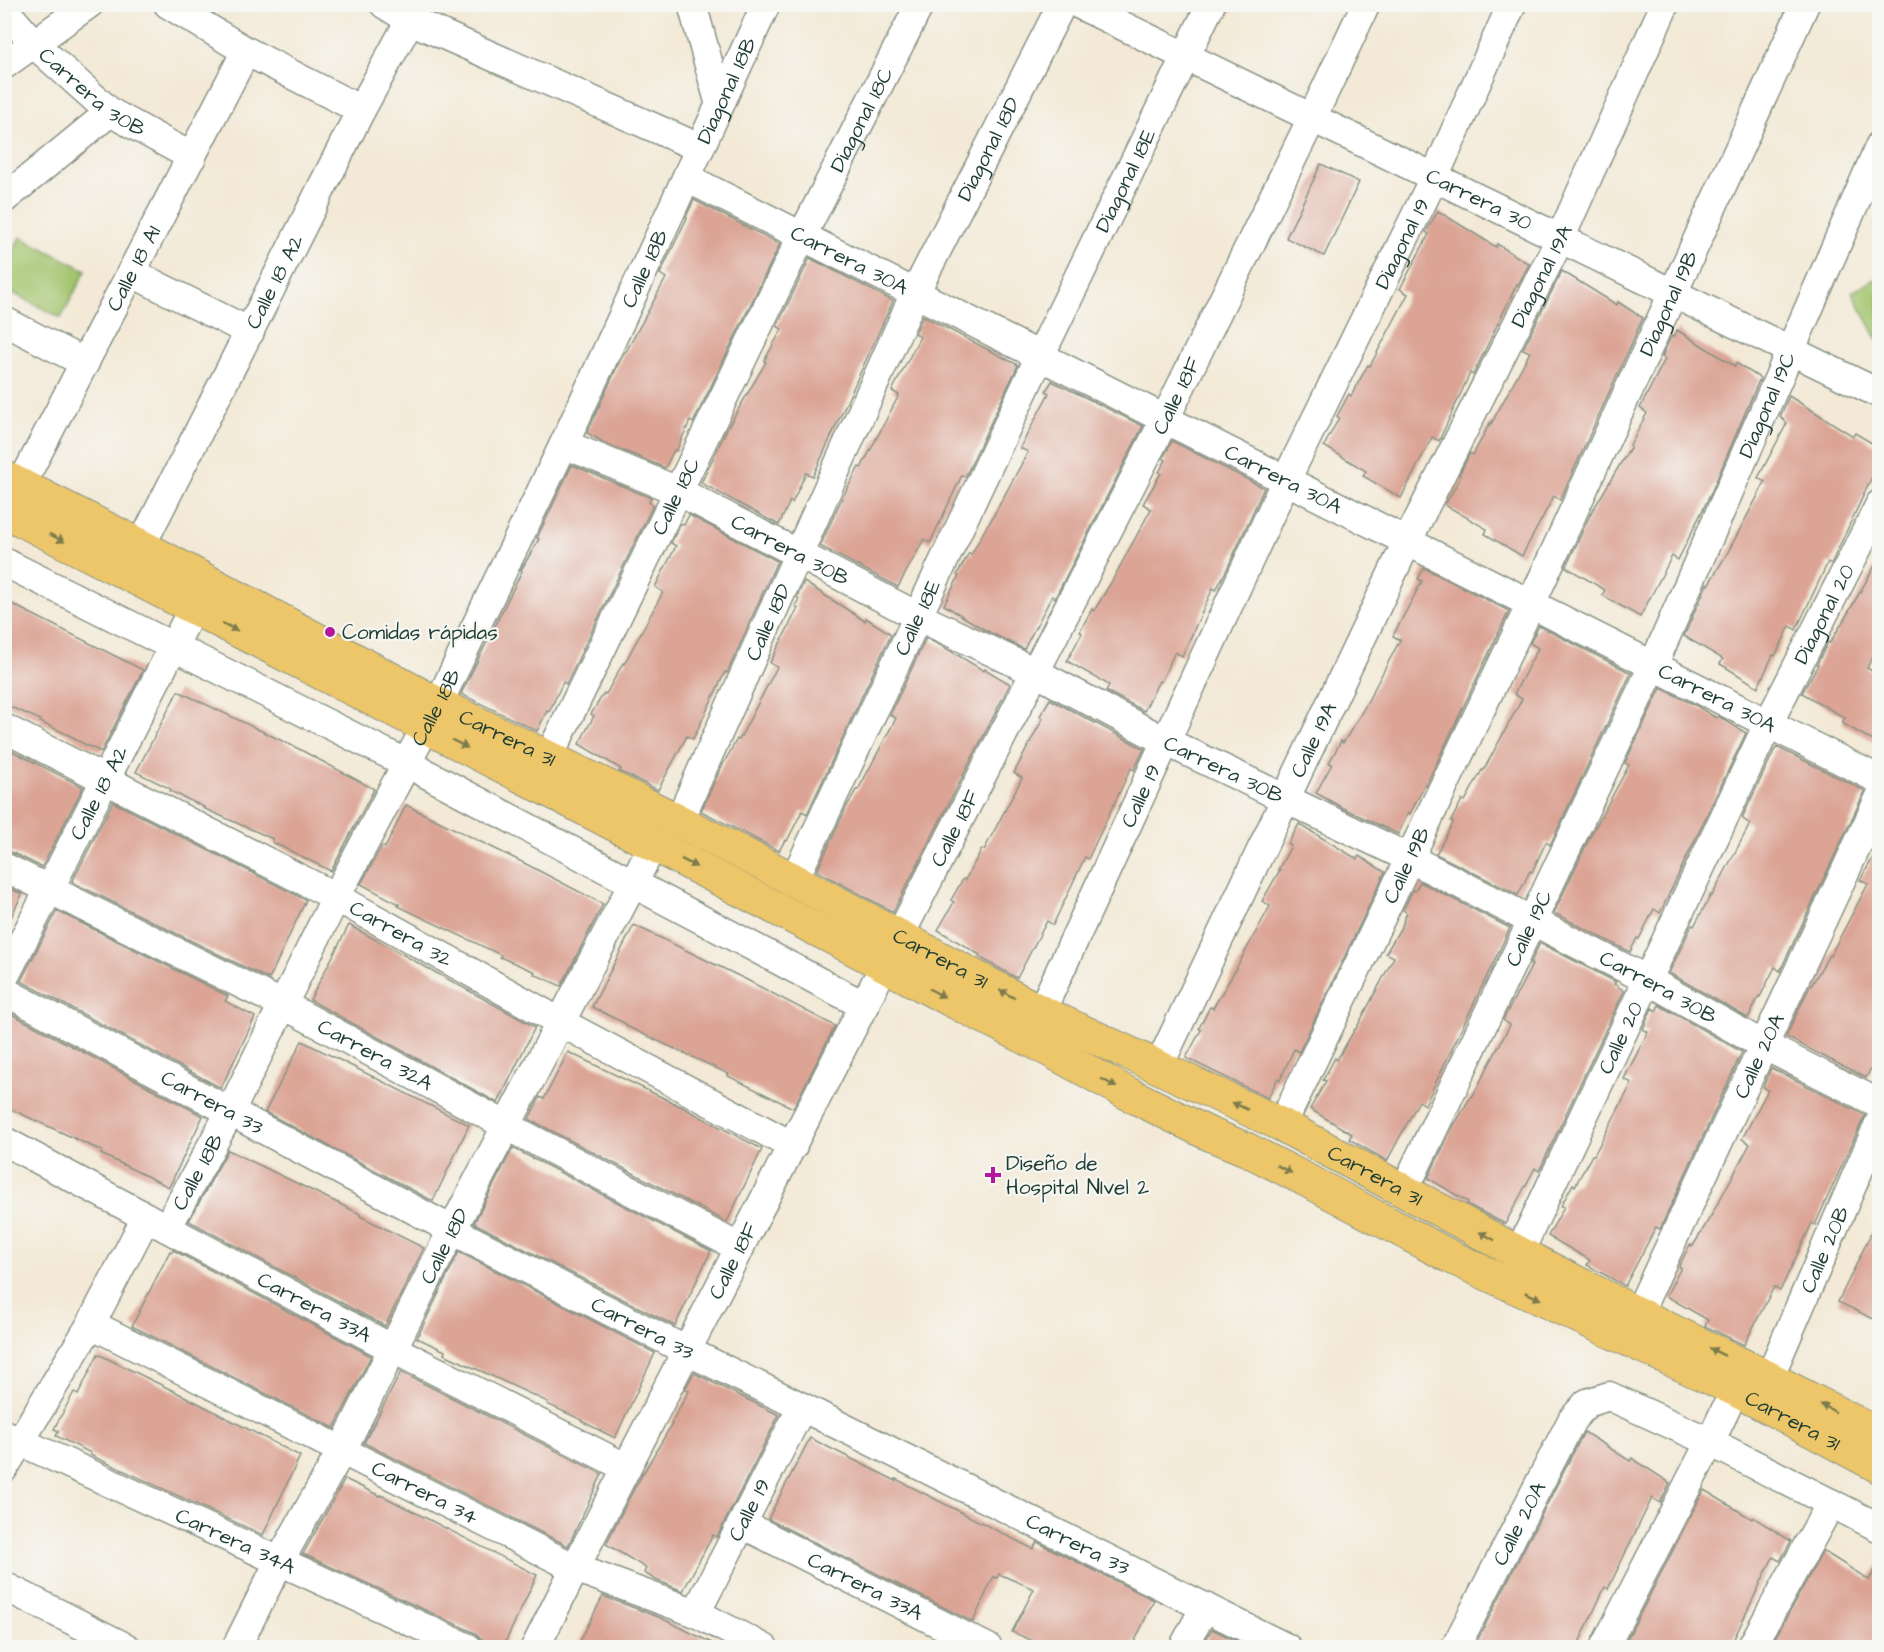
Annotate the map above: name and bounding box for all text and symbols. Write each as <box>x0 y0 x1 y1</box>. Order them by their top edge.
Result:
street label: Diagonal 18B <box>690 33 764 149</box>
street label: Carrera 30B <box>32 41 151 144</box>
street label: Diagonal 18C <box>823 62 901 177</box>
street label: Diagonal 18D <box>950 92 1027 206</box>
street label: Diagonal 18E <box>1088 124 1163 237</box>
street label: Carrera 30 <box>1421 161 1537 238</box>
street label: Diagonal 19 <box>1368 194 1437 294</box>
street label: Carrera 30A <box>785 219 914 303</box>
street label: Calle 18 A1 <box>100 220 168 317</box>
street label: Diagonal 19A <box>1504 220 1580 332</box>
street label: Calle 18B <box>614 225 676 313</box>
street label: Calle 18 A2 <box>239 230 311 334</box>
street label: Diagonal 19B <box>1632 246 1705 361</box>
street label: Diagonal 19C <box>1731 347 1803 462</box>
street label: Calle 18F <box>1145 352 1208 440</box>
street label: Carrera 30A <box>1219 438 1347 521</box>
street label: Calle 18C <box>645 452 707 540</box>
street label: Carrera 30B <box>726 507 854 593</box>
one-way arrow <box>48 533 65 543</box>
street label: Diagonal 20 <box>1787 559 1862 669</box>
street label: Calle 18E <box>887 574 948 660</box>
street label: Calle 18D <box>738 579 799 665</box>
place label: Comidas rápidas <box>342 618 498 648</box>
one-way arrow <box>222 622 239 632</box>
marker: Comidas rápidas <box>323 625 337 639</box>
street label: Carrera 30A <box>1653 657 1781 740</box>
street label: Calle 18B <box>404 664 468 751</box>
street label: Calle 19A <box>1284 697 1344 783</box>
street label: Carrera 31 <box>454 702 561 774</box>
street label: Carrera 30B <box>1159 729 1288 811</box>
one-way arrow <box>452 739 469 749</box>
street label: Calle 18 A2 <box>63 741 135 845</box>
street label: Calle 19 <box>1114 760 1168 832</box>
street label: Calle 18F <box>923 785 987 872</box>
street label: Calle 19B <box>1376 822 1437 908</box>
one-way arrow <box>681 858 698 868</box>
street label: Calle 19C <box>1499 885 1560 971</box>
street label: Carrera 32 <box>344 893 457 974</box>
street label: Carrera 31 <box>887 921 993 996</box>
street label: Carrera 30B <box>1594 944 1722 1031</box>
one-way arrow <box>928 988 945 998</box>
one-way arrow <box>999 989 1016 999</box>
street label: Calle 20 <box>1591 997 1650 1079</box>
street label: Calle 20A <box>1727 1008 1792 1103</box>
street label: Carrera 32A <box>312 1012 438 1098</box>
street label: Carrera 33 <box>156 1063 269 1142</box>
one-way arrow <box>1101 1078 1118 1088</box>
one-way arrow <box>1232 1101 1249 1110</box>
street label: Calle 18B <box>165 1128 231 1215</box>
street label: Carrera 31 <box>1322 1138 1428 1213</box>
place label: Diseño de Hospital NIvel 2 <box>1006 1149 1149 1203</box>
one-way arrow <box>1276 1164 1293 1174</box>
marker: Diseño de Hospital NIvel 2 <box>984 1166 1002 1184</box>
street label: Calle 18D <box>413 1202 476 1289</box>
street label: Calle 20B <box>1793 1202 1857 1298</box>
street label: Calle 18F <box>701 1217 765 1304</box>
one-way arrow <box>1478 1231 1495 1241</box>
street label: Carrera 33A <box>252 1265 377 1350</box>
street label: Carrera 33 <box>586 1290 699 1367</box>
one-way arrow <box>1524 1291 1541 1300</box>
one-way arrow <box>1708 1348 1725 1357</box>
street label: Carrera 31 <box>1740 1383 1846 1458</box>
one-way arrow <box>1819 1403 1836 1413</box>
street label: Carrera 34 <box>367 1454 483 1532</box>
street label: Calle 19 <box>721 1474 778 1546</box>
street label: Calle 20A <box>1486 1476 1553 1571</box>
street label: Carrera 34A <box>171 1501 301 1582</box>
street label: Carrera 33 <box>1021 1507 1135 1583</box>
street label: Carrera 33A <box>802 1545 928 1628</box>

